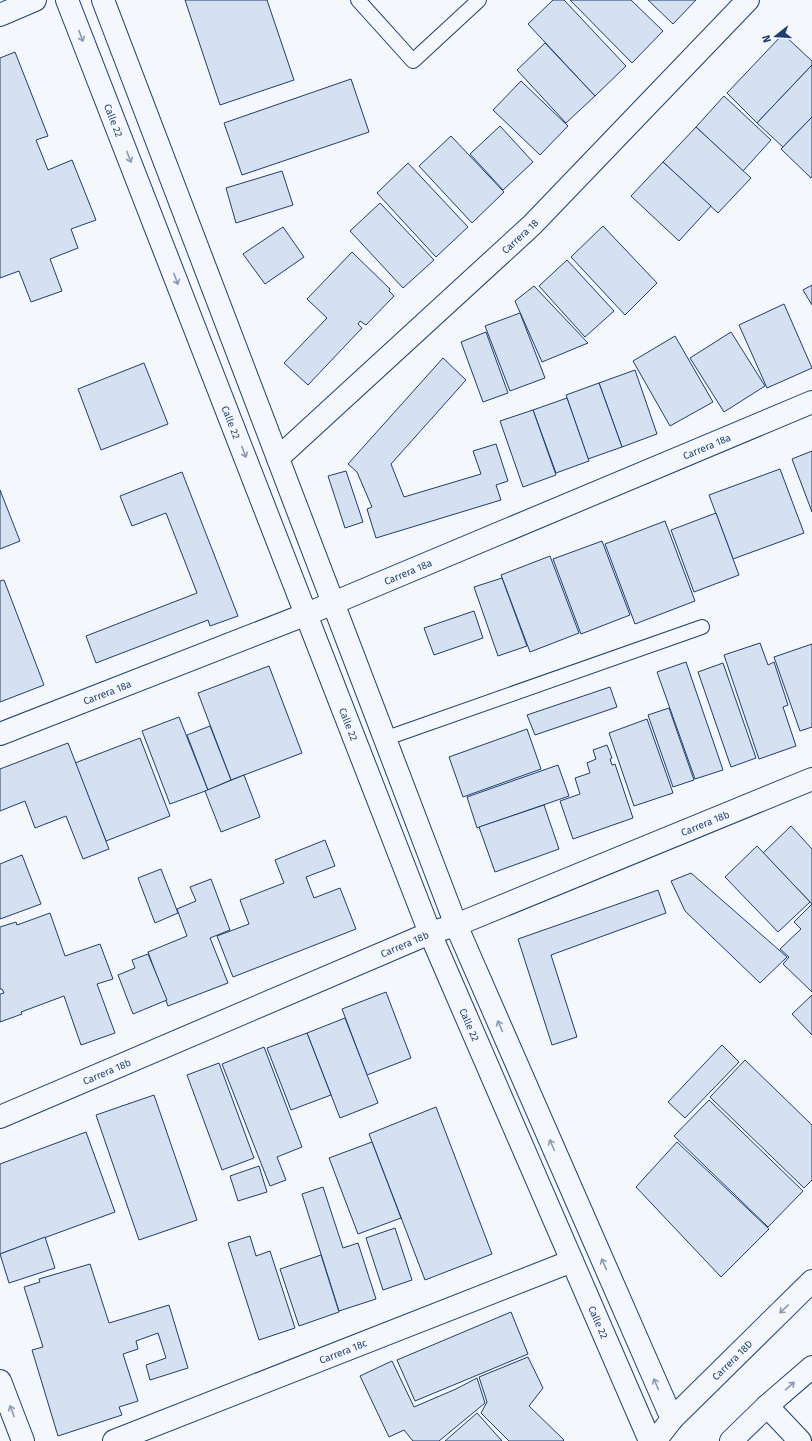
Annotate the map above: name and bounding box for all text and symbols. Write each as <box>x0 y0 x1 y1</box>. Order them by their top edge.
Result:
north arrow <box>756 16 796 56</box>
one-way arrow <box>78 30 86 42</box>
text: N <box>760 33 774 44</box>
street label: Calle 22 <box>101 102 125 139</box>
one-way arrow <box>125 151 133 163</box>
street label: Carrera 18 <box>500 217 542 257</box>
one-way arrow <box>172 272 180 284</box>
street label: Calle 22 <box>218 404 242 441</box>
street label: Carrera 18a <box>681 432 733 463</box>
one-way arrow <box>240 445 248 457</box>
street label: Carrera 18a <box>383 557 434 588</box>
street label: Carrera 18a <box>82 678 133 708</box>
street label: Calle 22 <box>336 706 360 743</box>
street label: Carrera 18b <box>679 809 731 839</box>
street label: Carrera 18b <box>379 929 431 960</box>
street label: Calle 22 <box>456 1007 481 1043</box>
one-way arrow <box>496 1021 503 1033</box>
street label: Carrera 18b <box>81 1057 133 1088</box>
one-way arrow <box>548 1140 555 1152</box>
one-way arrow <box>600 1259 607 1271</box>
street label: Calle 22 <box>585 1304 610 1341</box>
one-way arrow <box>779 1304 789 1314</box>
street label: Carrera 18c <box>318 1337 369 1367</box>
street label: Carrera 18D <box>710 1338 755 1383</box>
one-way arrow <box>652 1378 659 1390</box>
one-way arrow <box>785 1381 796 1390</box>
one-way arrow <box>7 1405 15 1417</box>

